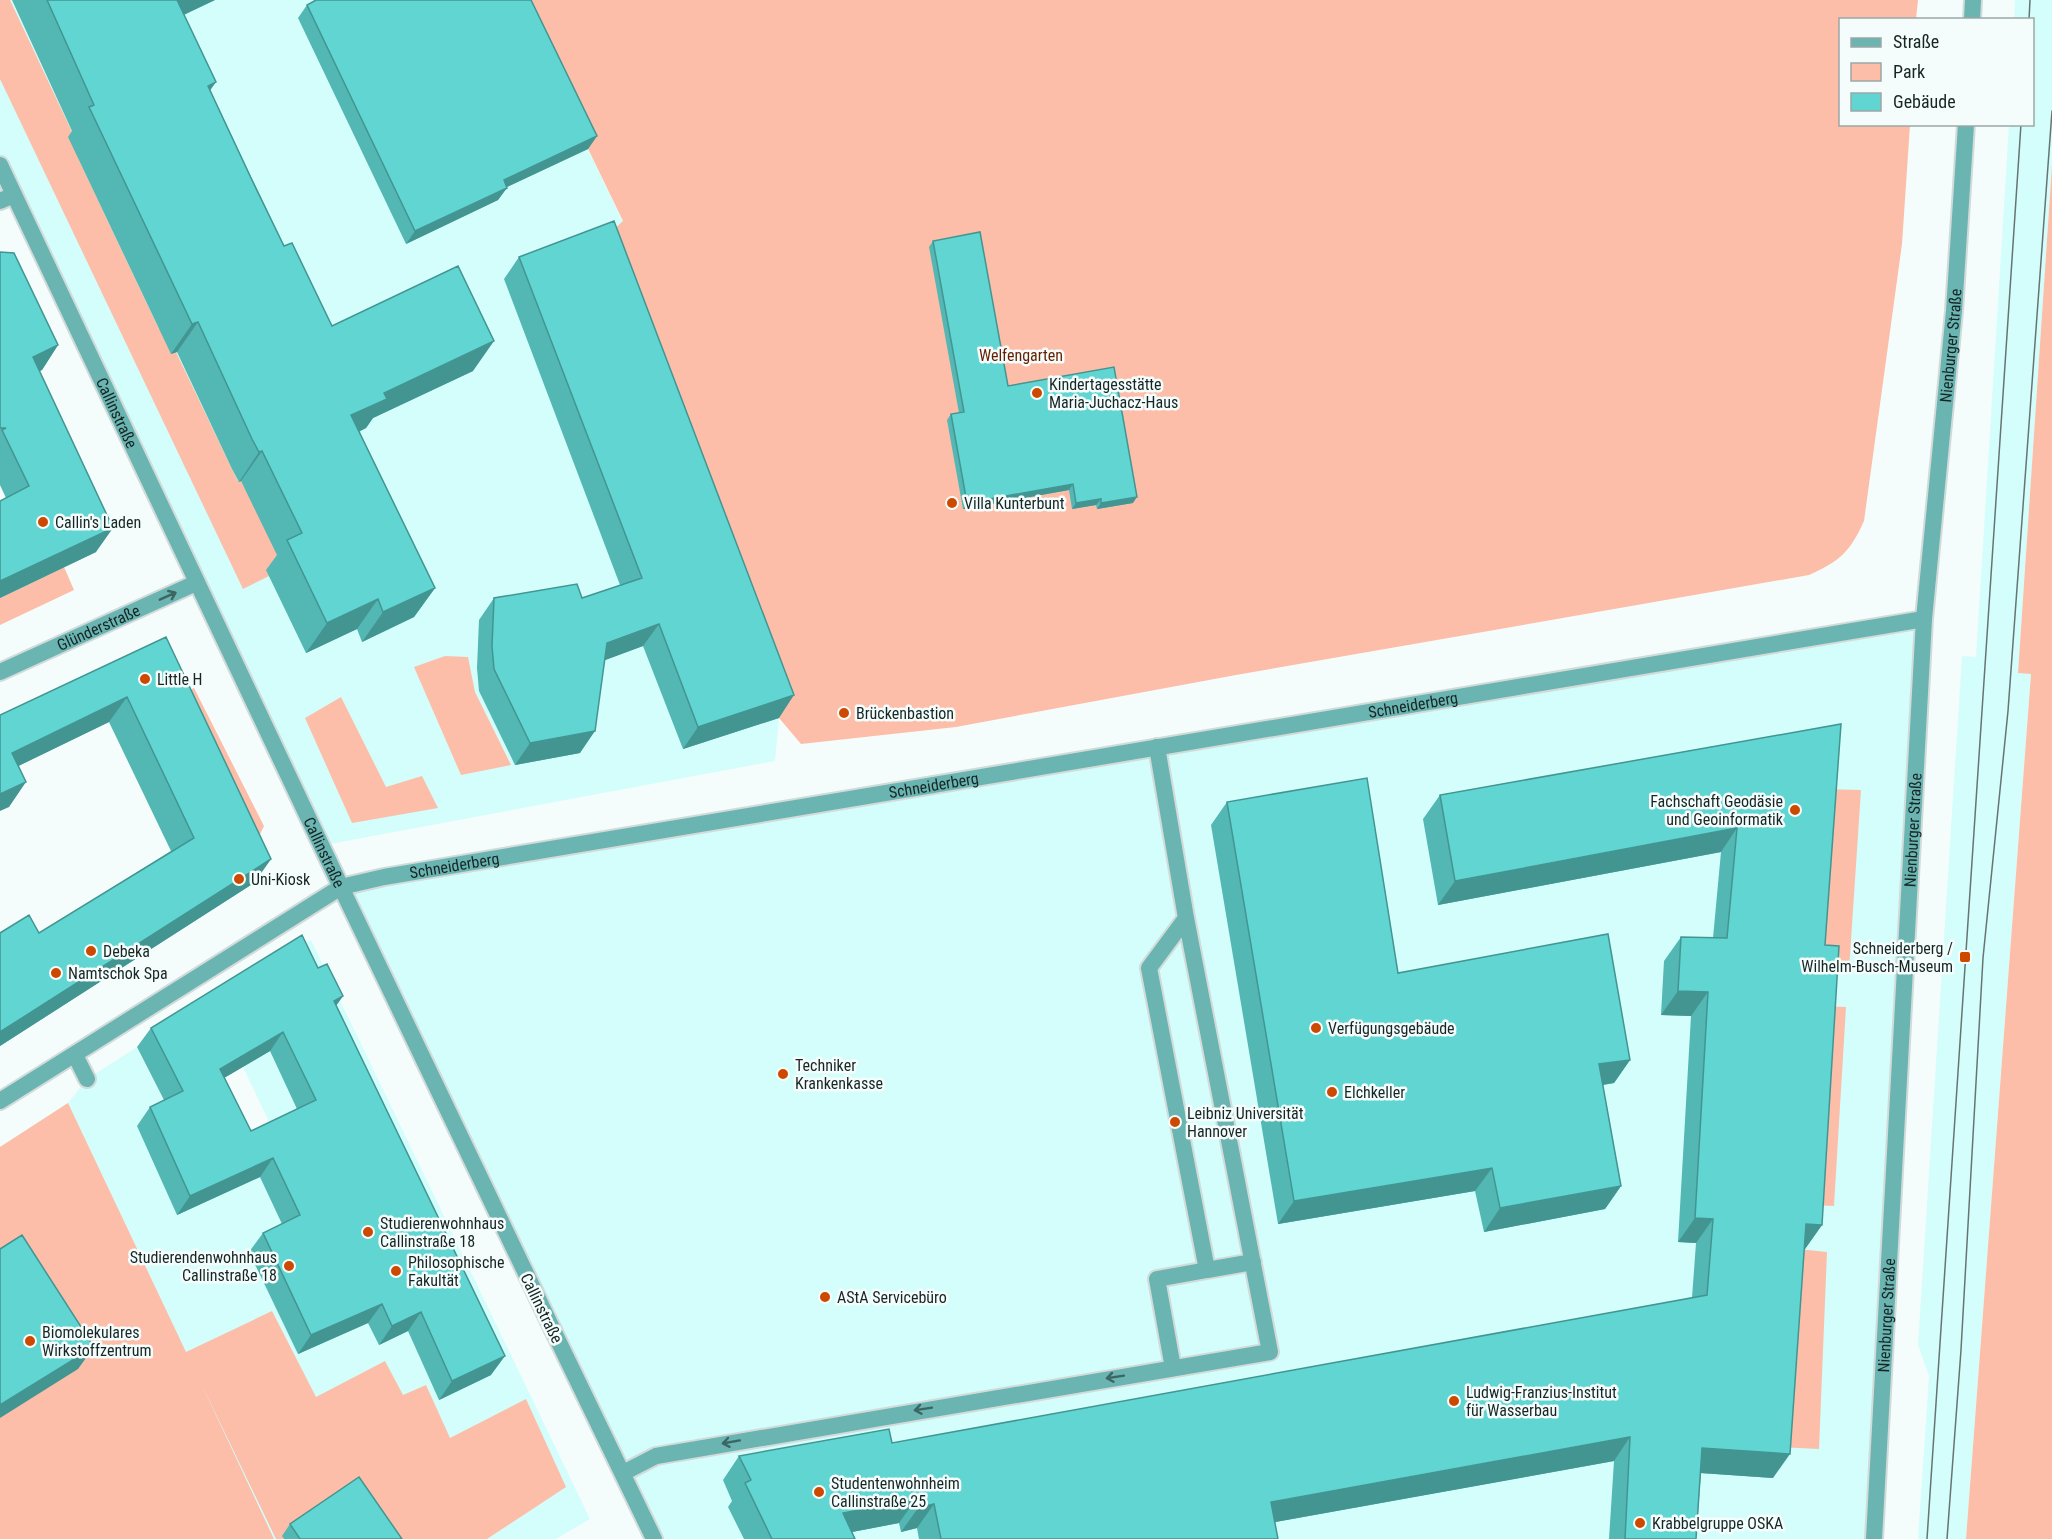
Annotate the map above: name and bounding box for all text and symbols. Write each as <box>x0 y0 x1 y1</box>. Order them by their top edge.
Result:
legend <box>1839 18 2034 126</box>
text: Straße <box>1893 31 1939 52</box>
text: Park <box>1893 61 1925 82</box>
text: Gebäude <box>1893 91 1956 112</box>
street label: Nienburger Straße <box>1936 288 1965 403</box>
park label: Welfengarten <box>979 346 1063 365</box>
street label: Callinstraße <box>92 375 141 451</box>
place label: Kindertagesstätte Maria-Juchacz-Haus <box>1049 375 1178 412</box>
marker: Kindertagesstätte Maria-Juchacz-Haus <box>1030 386 1044 400</box>
place label: Villa Kunterbunt <box>964 494 1065 513</box>
marker: Villa Kunterbunt <box>945 496 959 510</box>
place label: Callin's Laden <box>55 513 141 532</box>
marker: Callin's Laden <box>36 515 50 529</box>
one-way arrow <box>159 589 177 601</box>
street label: Glünderstraße <box>54 601 143 655</box>
place label: Little H <box>157 670 203 689</box>
marker: Little H <box>138 672 152 686</box>
street label: Schneiderberg <box>1367 688 1459 722</box>
place label: Brückenbastion <box>856 704 954 723</box>
marker: Brückenbastion <box>837 706 851 720</box>
street label: Schneiderberg <box>887 769 980 802</box>
street label: Nienburger Straße <box>1900 773 1926 888</box>
place label: Fachschaft Geodäsie und Geoinformatik <box>1650 792 1784 829</box>
marker: Fachschaft Geodäsie und Geoinformatik <box>1788 803 1802 817</box>
street label: Callinstraße <box>299 814 349 891</box>
street label: Schneiderberg <box>408 849 501 883</box>
place label: Uni-Kiosk <box>251 870 311 889</box>
marker: Uni-Kiosk <box>232 872 246 886</box>
place label: Schneiderberg / Wilhelm-Busch-Museum <box>1801 939 1953 976</box>
place label: Debeka <box>103 942 150 961</box>
marker: Debeka <box>84 944 98 958</box>
marker: Schneiderberg / Wilhelm-Busch-Museum <box>1958 950 1972 964</box>
place label: Namtschok Spa <box>68 964 168 983</box>
marker: Namtschok Spa <box>49 966 63 980</box>
place label: Verfügungsgebäude <box>1328 1019 1455 1038</box>
marker: Verfügungsgebäude <box>1309 1021 1323 1035</box>
place label: Techniker Krankenkasse <box>795 1056 883 1093</box>
marker: Techniker Krankenkasse <box>776 1067 790 1081</box>
place label: Elchkeller <box>1344 1083 1405 1102</box>
marker: Elchkeller <box>1325 1085 1339 1099</box>
place label: Leibniz Universität Hannover <box>1187 1104 1304 1141</box>
marker: Leibniz Universität Hannover <box>1168 1115 1182 1129</box>
place label: Studierenwohnhaus Callinstraße 18 <box>380 1214 504 1251</box>
marker: Studierenwohnhaus Callinstraße 18 <box>361 1225 375 1239</box>
place label: Studierendenwohnhaus Callinstraße 18 <box>130 1248 277 1285</box>
place label: Philosophische Fakultät <box>408 1253 505 1290</box>
street label: Nienburger Straße <box>1874 1258 1899 1373</box>
marker: Studierendenwohnhaus Callinstraße 18 <box>282 1259 296 1273</box>
marker: Philosophische Fakultät <box>389 1264 403 1278</box>
street label: Callinstraße <box>516 1270 567 1346</box>
place label: AStA Servicebüro <box>837 1288 947 1307</box>
marker: AStA Servicebüro <box>818 1290 832 1304</box>
place label: Biomolekulares Wirkstoffzentrum <box>42 1323 152 1360</box>
marker: Biomolekulares Wirkstoffzentrum <box>23 1334 37 1348</box>
one-way arrow <box>1106 1372 1126 1383</box>
place label: Ludwig-Franzius-Institut für Wasserbau <box>1466 1383 1617 1420</box>
marker: Ludwig-Franzius-Institut für Wasserbau <box>1447 1394 1461 1408</box>
one-way arrow <box>914 1404 933 1415</box>
one-way arrow <box>721 1437 741 1448</box>
place label: Studentenwohnheim Callinstraße 25 <box>831 1474 960 1511</box>
marker: Studentenwohnheim Callinstraße 25 <box>812 1485 826 1499</box>
place label: Krabbelgruppe OSKA <box>1652 1514 1783 1533</box>
marker: Krabbelgruppe OSKA <box>1633 1516 1647 1530</box>

